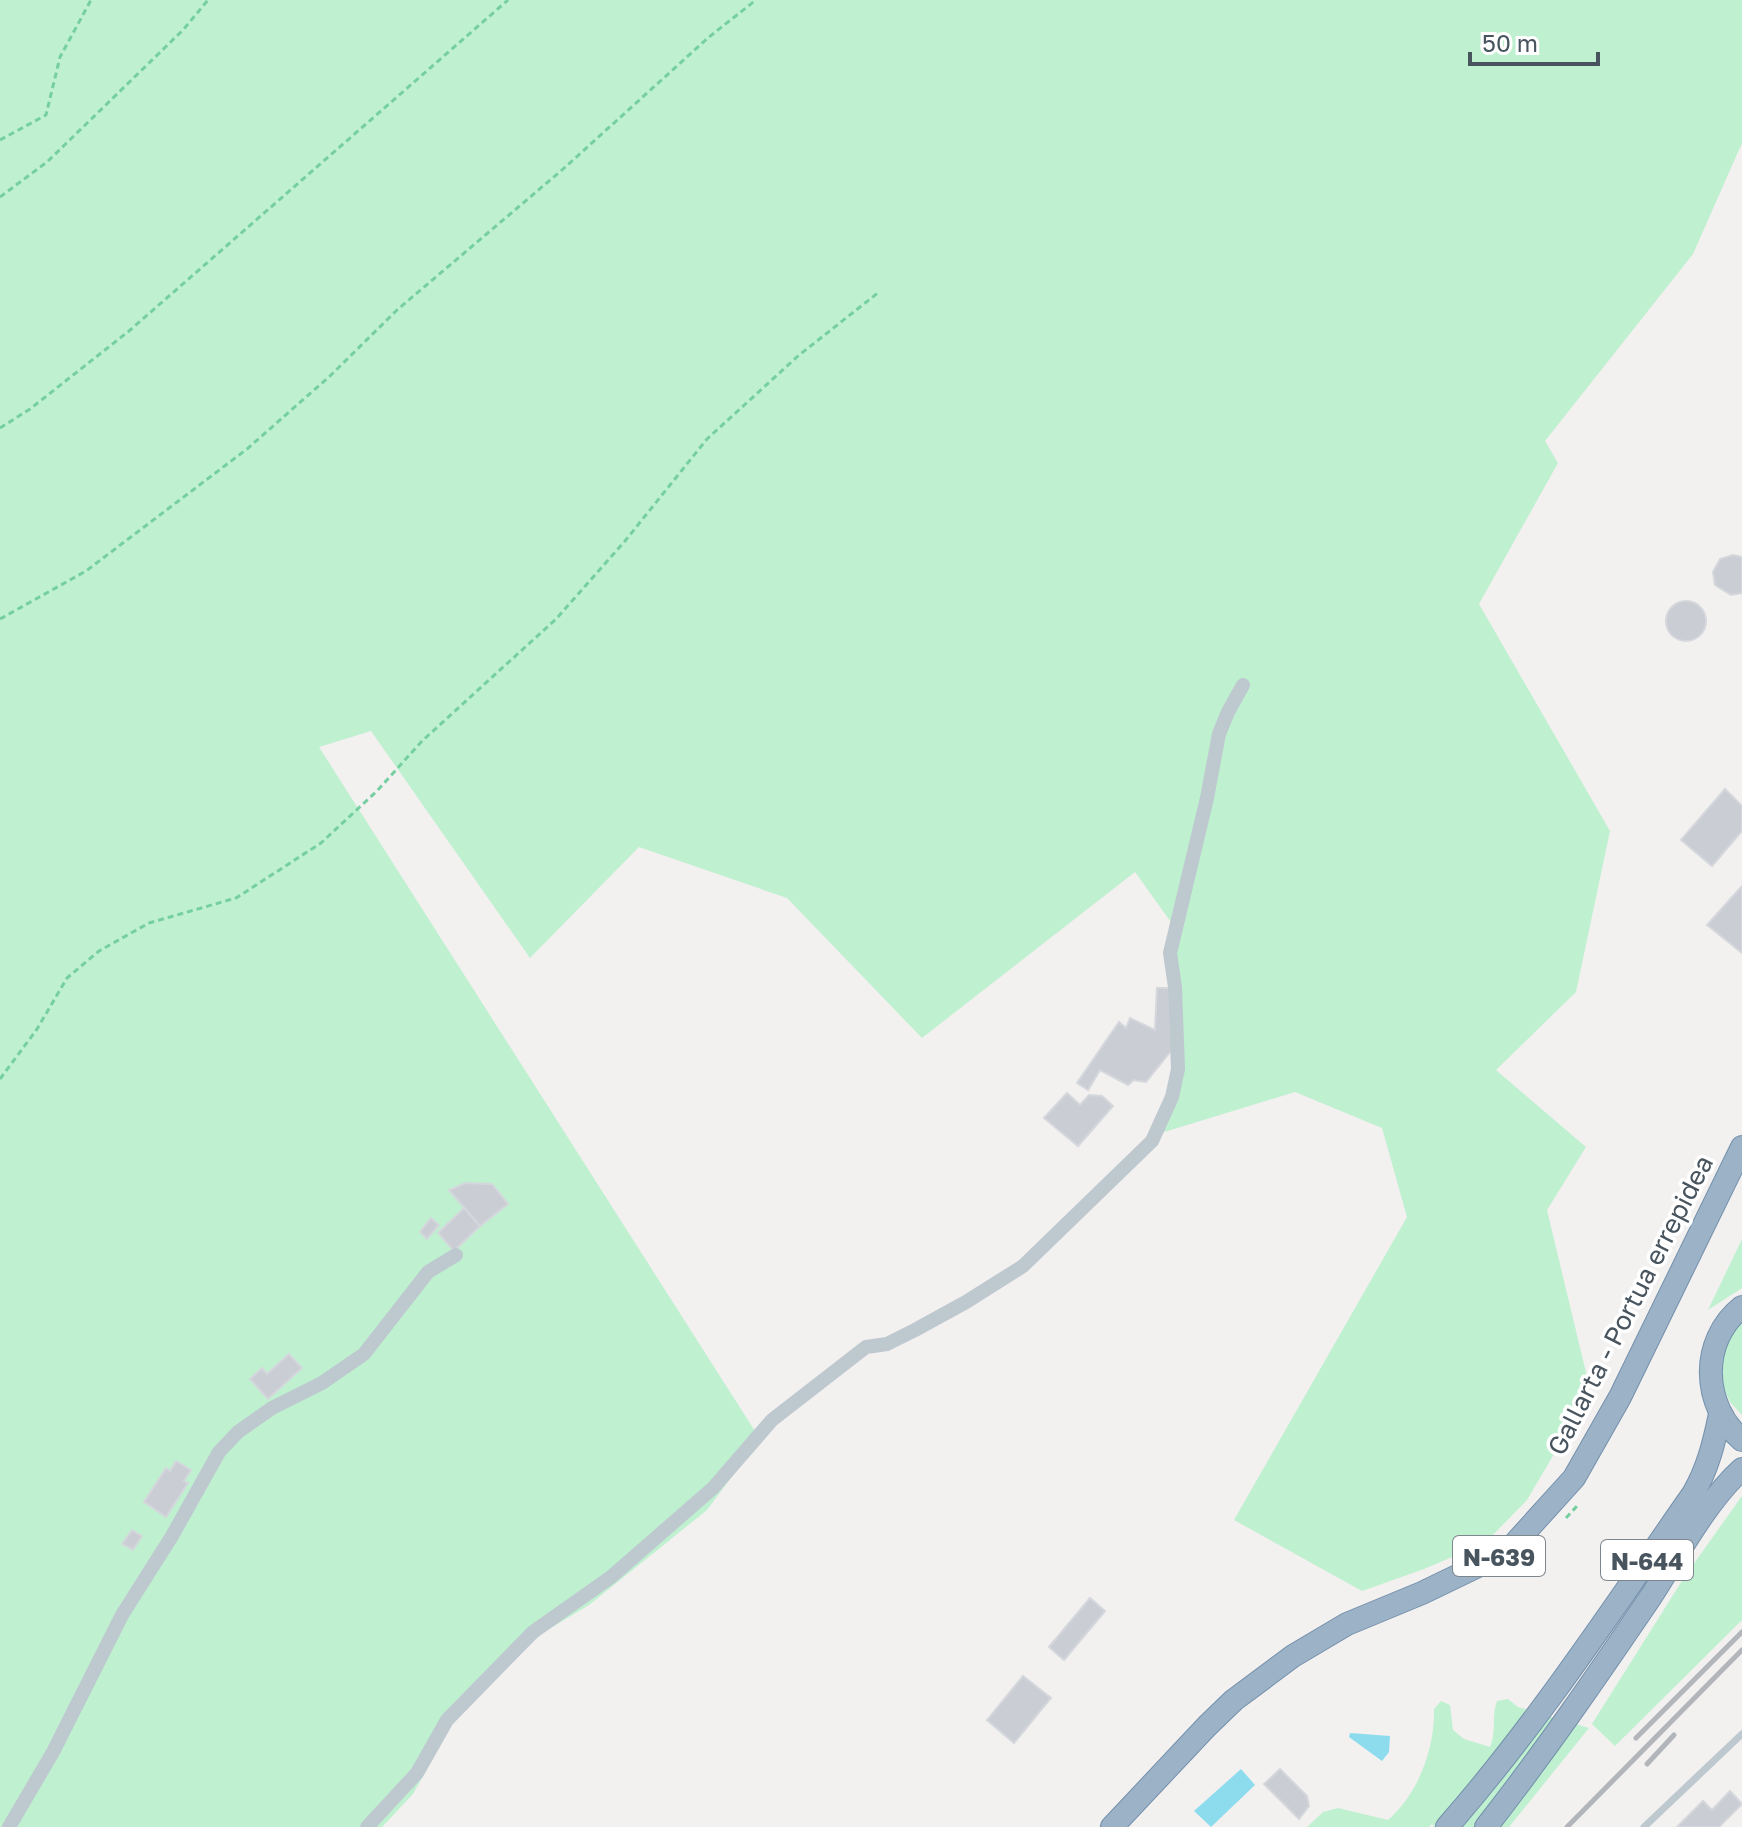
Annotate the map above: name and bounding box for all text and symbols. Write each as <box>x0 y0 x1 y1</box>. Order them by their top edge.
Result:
scale bar <box>1470 16 1598 66</box>
text: 50 m <box>1482 28 1538 57</box>
street label: Gallarta - Portua errepidea <box>1541 1150 1719 1460</box>
road number: N-639 <box>1453 1536 1545 1576</box>
road number: N-644 <box>1601 1540 1693 1580</box>

